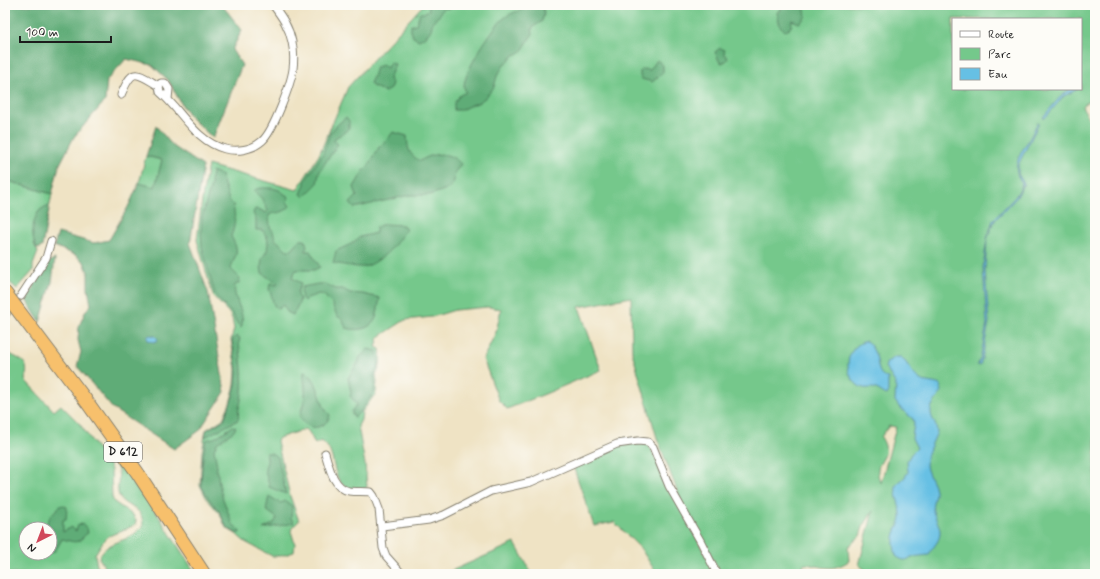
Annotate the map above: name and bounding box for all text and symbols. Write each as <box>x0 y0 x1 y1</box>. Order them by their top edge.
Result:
scale bar <box>20 18 111 44</box>
legend <box>952 18 1082 90</box>
text: 100 m <box>26 25 58 41</box>
text: Route <box>988 27 1014 43</box>
text: Parc <box>988 47 1011 63</box>
text: Eau <box>988 67 1008 83</box>
road number: D 612 <box>104 442 142 462</box>
north arrow <box>18 521 58 561</box>
text: N <box>25 540 39 555</box>

